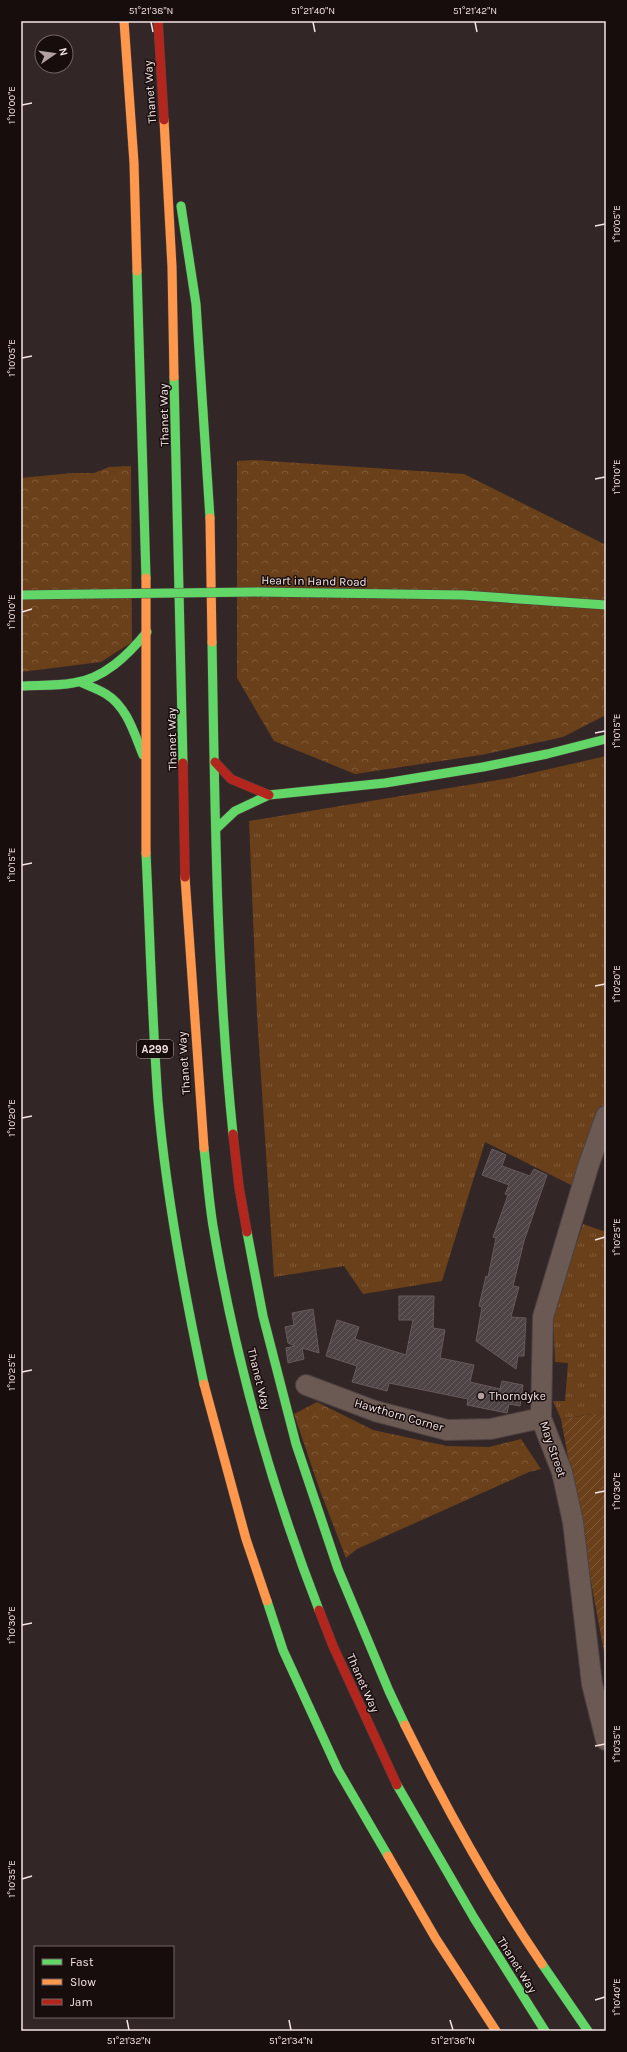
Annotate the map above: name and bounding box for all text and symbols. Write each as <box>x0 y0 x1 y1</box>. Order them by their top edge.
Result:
text: 51°21'38"N <box>129 5 173 17</box>
text: 51°21'40"N <box>291 5 335 17</box>
text: 51°21'42"N <box>453 5 497 17</box>
north arrow <box>34 34 74 74</box>
text: N <box>56 47 70 57</box>
street label: Thanet Way <box>141 60 159 124</box>
text: 1°10'00"E <box>6 86 18 124</box>
text: 1°10'05"E <box>611 205 623 243</box>
text: 1°10'05"E <box>6 339 18 377</box>
street label: Thanet Way <box>156 383 172 447</box>
text: 1°10'10"E <box>611 459 623 495</box>
street label: Heart in Hand Road <box>261 573 367 589</box>
text: 1°10'10"E <box>6 594 18 630</box>
street label: Thanet Way <box>164 707 180 771</box>
text: 1°10'15"E <box>611 714 623 748</box>
text: 1°10'15"E <box>6 848 18 882</box>
text: 1°10'20"E <box>611 965 623 1003</box>
street label: Thanet Way <box>175 1031 193 1095</box>
road number: A299 <box>137 1040 173 1058</box>
text: 1°10'20"E <box>6 1099 18 1137</box>
text: 1°10'25"E <box>611 1218 623 1256</box>
street label: Thanet Way <box>245 1347 274 1412</box>
text: 1°10'25"E <box>6 1353 18 1391</box>
place label: Thorndyke <box>489 1389 546 1403</box>
marker: Thorndyke <box>476 1391 486 1401</box>
street label: Hawthorn Corner <box>353 1396 446 1435</box>
street label: May Street <box>537 1419 569 1479</box>
text: 1°10'30"E <box>611 1472 623 1510</box>
text: 1°10'30"E <box>6 1606 18 1644</box>
street label: Thanet Way <box>344 1651 382 1715</box>
text: 1°10'35"E <box>611 1725 623 1763</box>
text: 1°10'35"E <box>6 1860 18 1898</box>
street label: Thanet Way <box>494 1935 540 1996</box>
legend <box>34 1946 174 2018</box>
text: Fast <box>70 1955 94 1969</box>
text: Slow <box>70 1975 96 1989</box>
text: 1°10'40"E <box>611 1978 623 2016</box>
text: Jam <box>70 1995 93 2009</box>
text: 51°21'32"N <box>107 2035 151 2047</box>
text: 51°21'34"N <box>269 2035 313 2047</box>
text: 51°21'36"N <box>431 2035 475 2047</box>

